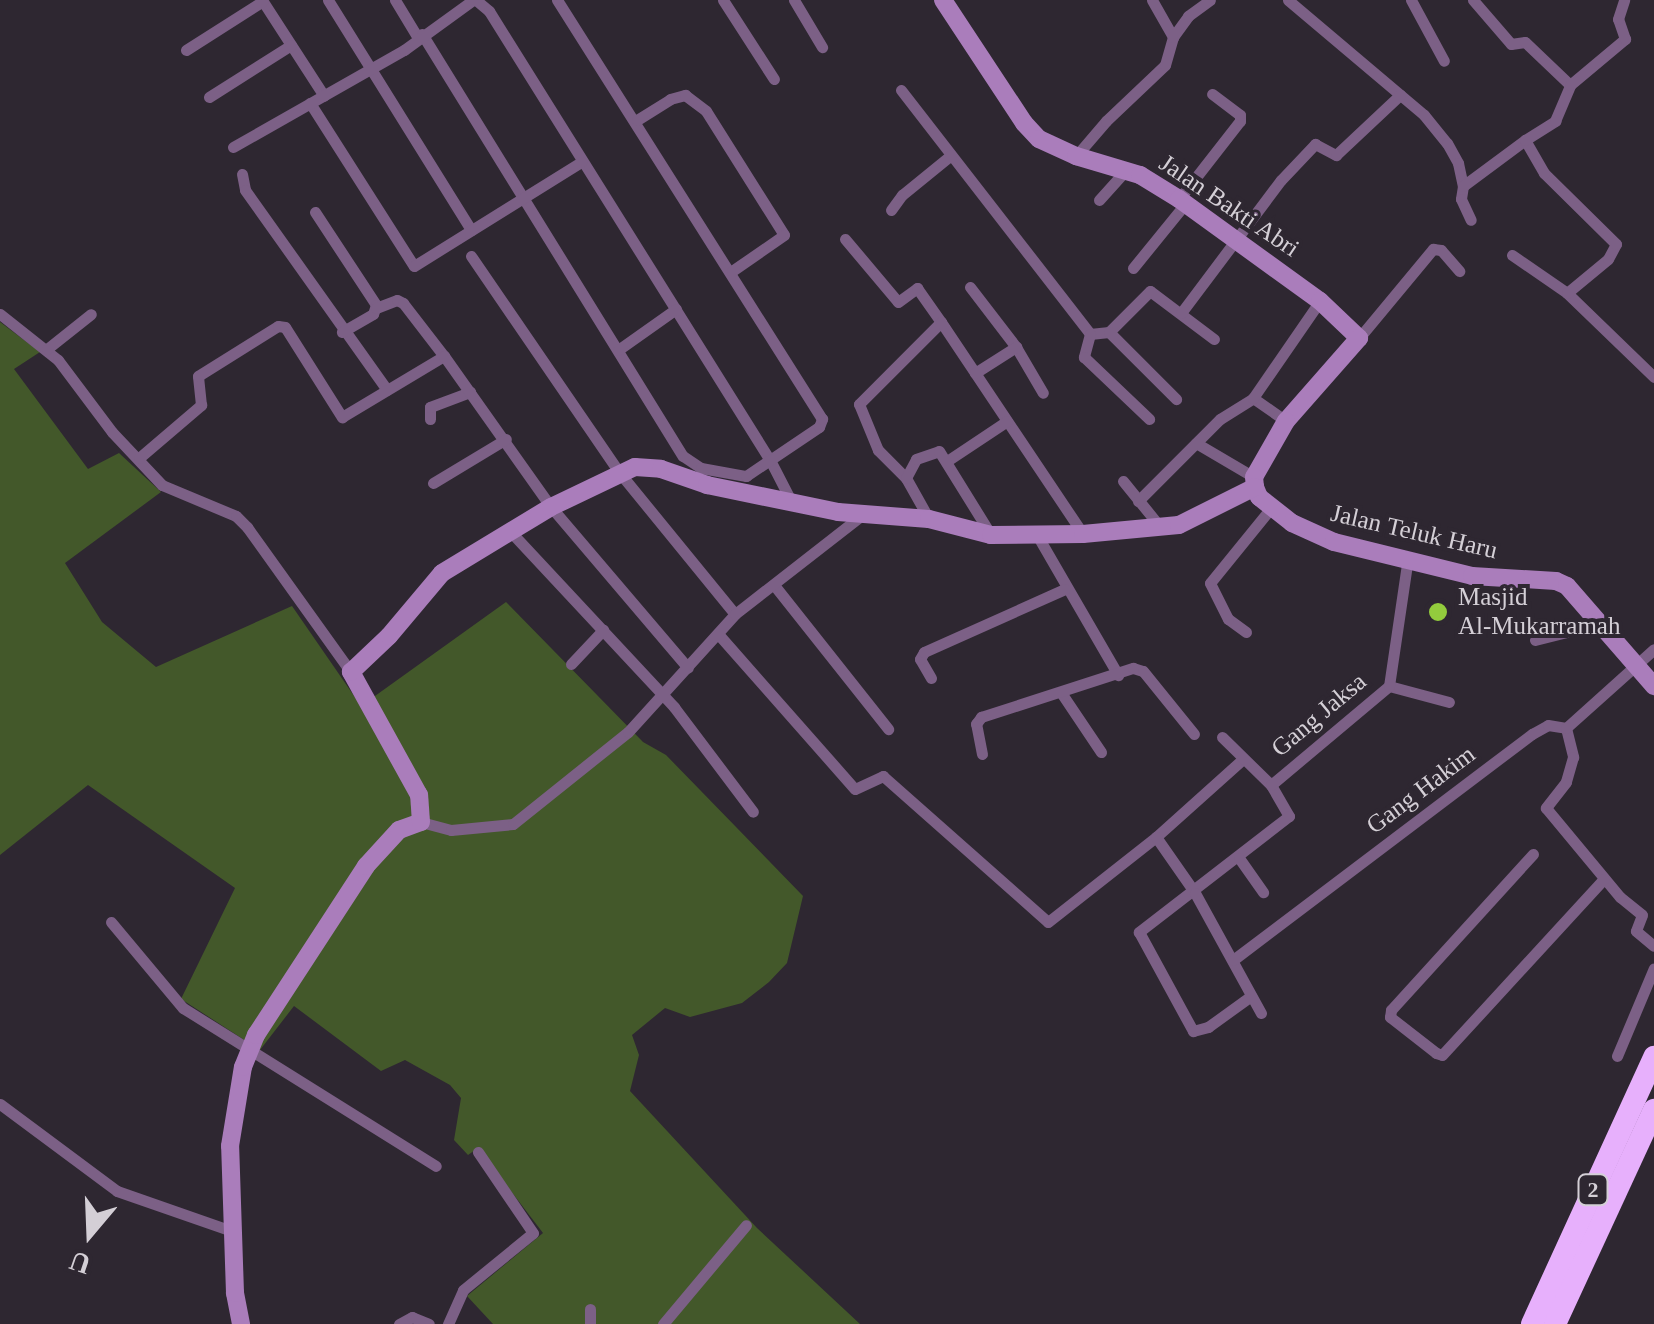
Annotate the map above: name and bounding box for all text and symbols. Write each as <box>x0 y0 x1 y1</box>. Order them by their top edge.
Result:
street label: Jalan Bakti Abri <box>1153 148 1305 264</box>
street label: Jalan Teluk Haru <box>1328 498 1500 566</box>
place label: Masjid Al-Mukarramah <box>1458 583 1620 642</box>
marker: Masjid Al-Mukarramah <box>1427 601 1449 623</box>
street label: Gang Jaksa <box>1265 667 1373 763</box>
street label: Gang Hakim <box>1361 739 1481 841</box>
road number: 2 <box>1576 1173 1610 1207</box>
north arrow <box>40 1184 140 1284</box>
text: U <box>65 1245 95 1281</box>

